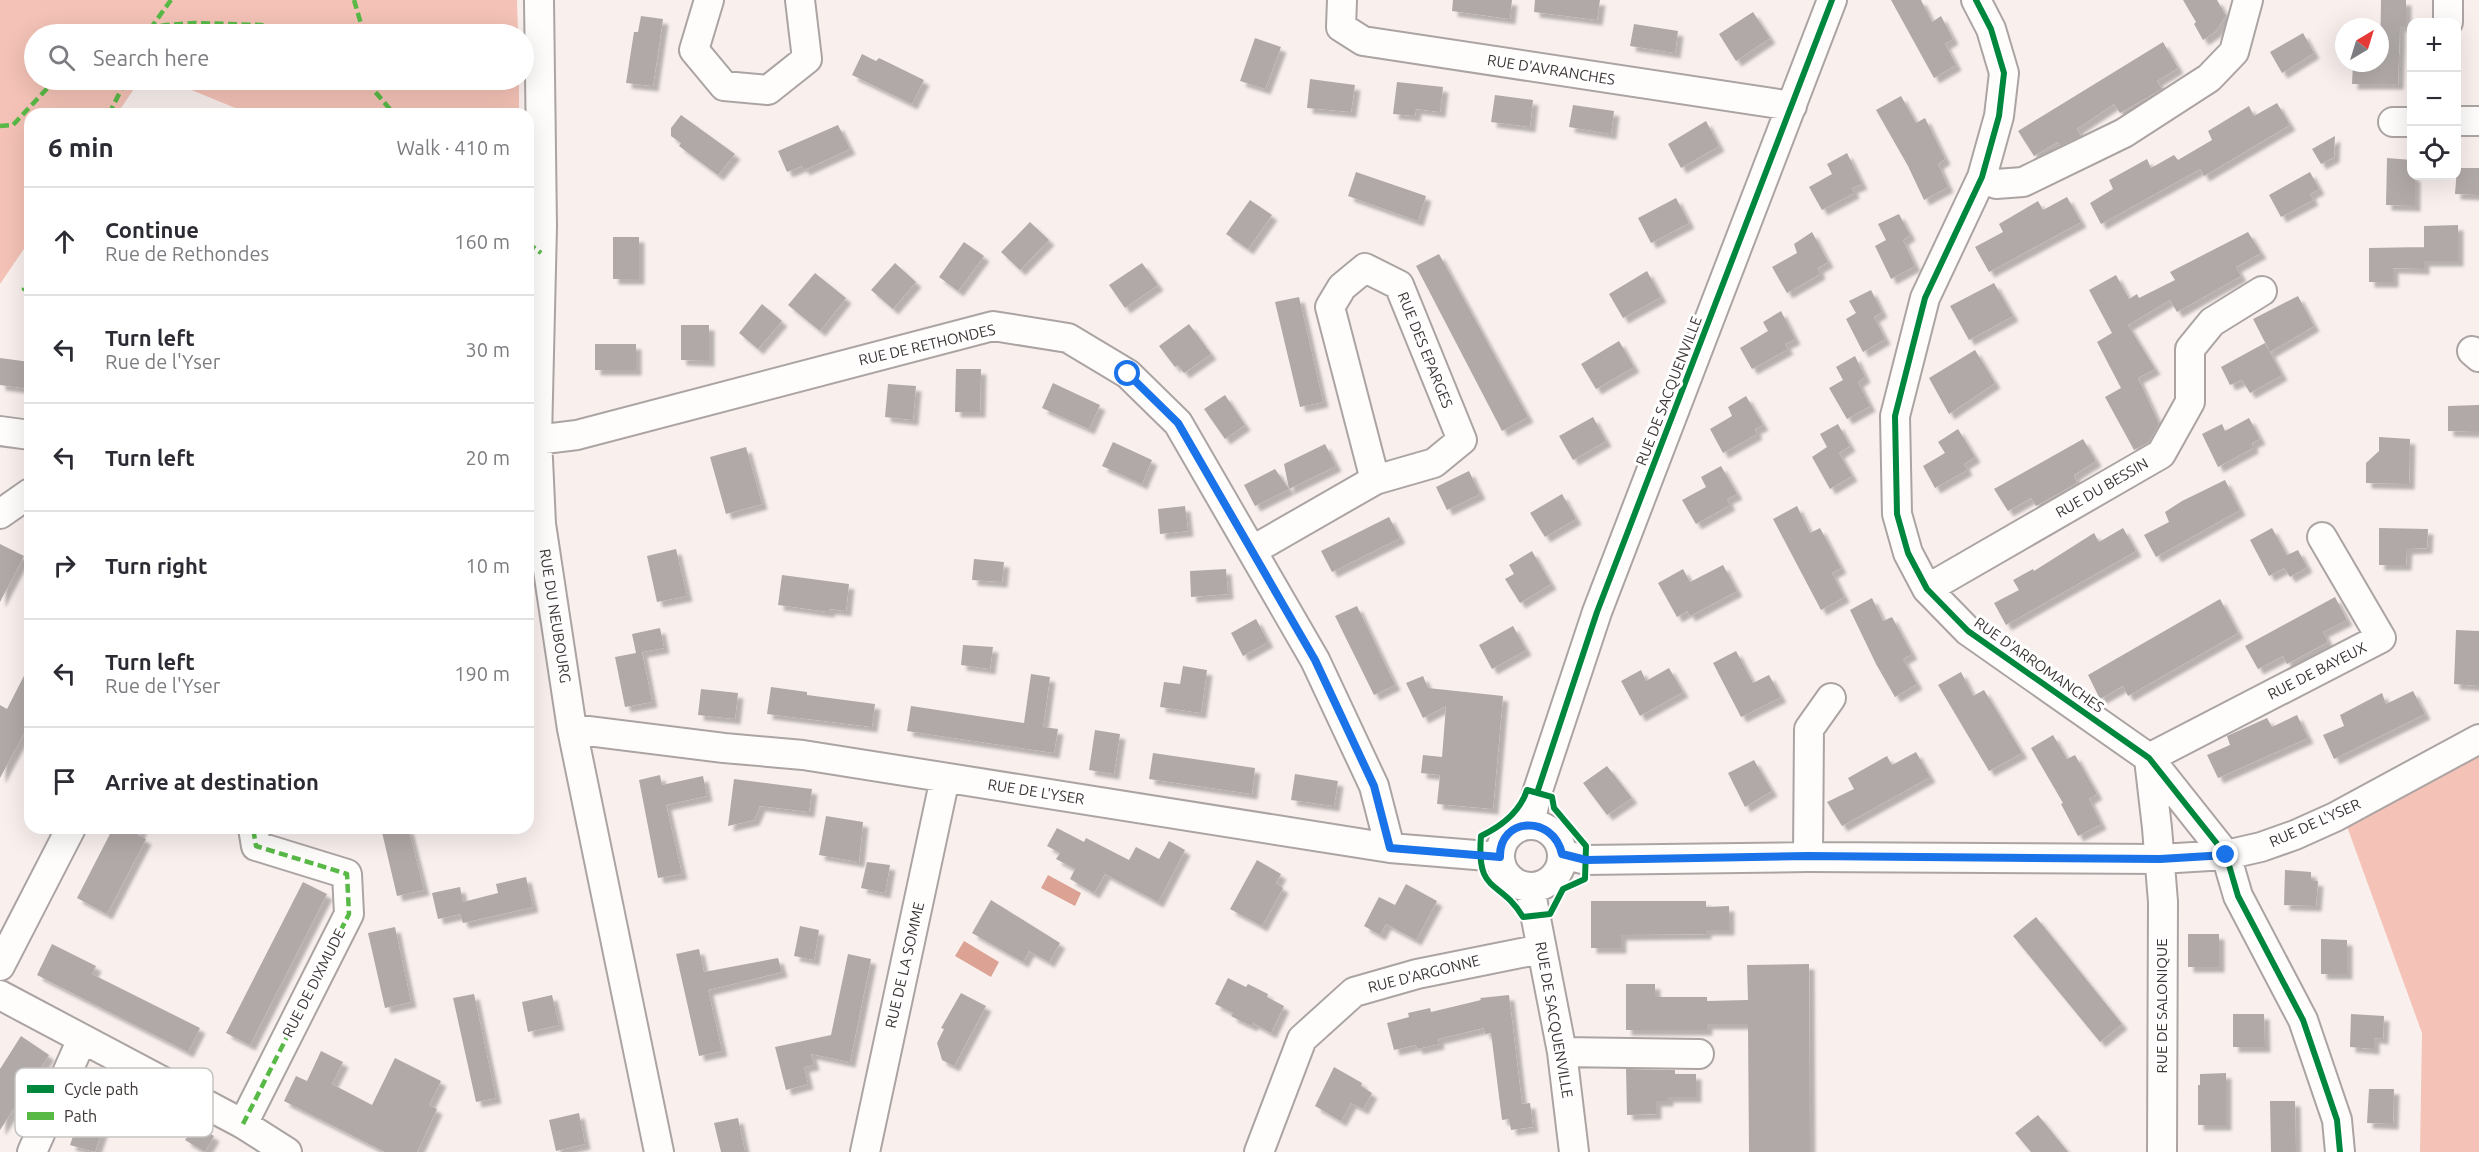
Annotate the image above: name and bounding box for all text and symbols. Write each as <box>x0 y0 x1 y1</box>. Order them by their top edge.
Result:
north arrow <box>2335 18 2389 72</box>
map controls <box>2407 18 2461 180</box>
button: + <box>2407 18 2461 72</box>
search box <box>24 24 534 90</box>
icon: search <box>45 41 78 74</box>
text: Search here <box>93 45 209 70</box>
street label: RUE D'AVRANCHES <box>1486 51 1616 88</box>
button: − <box>2407 72 2461 126</box>
button: locate <box>2407 126 2461 180</box>
text: 6 min <box>48 133 114 162</box>
text: Walk · 410 m <box>397 136 510 159</box>
text: Continue <box>105 217 199 242</box>
icon: ahead <box>48 225 81 258</box>
text: 160 m <box>454 230 510 253</box>
text: Rue de Rethondes <box>105 242 269 265</box>
street label: RUE DES EPARGES <box>1394 289 1457 410</box>
street label: RUE DE SACQUENVILLE <box>1632 314 1705 468</box>
street label: RUE DE RETHONDES <box>857 320 997 369</box>
text: Turn left <box>105 325 195 350</box>
icon: left <box>48 333 81 366</box>
text: 30 m <box>466 338 510 361</box>
text: Rue de l'Yser <box>105 350 220 373</box>
route start <box>1114 360 1140 386</box>
icon: left <box>48 441 81 474</box>
text: Turn left <box>105 445 195 470</box>
text: 20 m <box>466 446 510 469</box>
street label: RUE DU BESSIN <box>2053 454 2151 521</box>
street label: RUE DU NEUBOURG <box>536 548 574 684</box>
icon: right <box>48 549 81 582</box>
text: Turn right <box>105 553 207 578</box>
text: 10 m <box>466 554 510 577</box>
street label: RUE D'ARROMANCHES <box>1971 613 2107 716</box>
street label: RUE DE BAYEUX <box>2265 638 2369 703</box>
text: Turn left <box>105 649 195 674</box>
icon: left <box>48 657 81 690</box>
text: 190 m <box>454 662 510 685</box>
text: Rue de l'Yser <box>105 674 220 697</box>
icon: arrive <box>48 765 81 798</box>
text: Arrive at destination <box>105 769 319 794</box>
street label: RUE DE L'YSER <box>986 775 1086 808</box>
street label: RUE DE L'YSER <box>2267 795 2363 850</box>
route end <box>2212 841 2238 867</box>
street label: RUE DE LA SOMME <box>882 900 927 1030</box>
street label: RUE DE DIXMUDE <box>279 926 348 1040</box>
street label: RUE DE SALONIQUE <box>2153 938 2170 1074</box>
street label: RUE DE SACQUENVILLE <box>1532 940 1577 1099</box>
street label: RUE D'ARGONNE <box>1366 951 1482 996</box>
legend <box>15 1068 213 1137</box>
text: Cycle path <box>64 1080 139 1098</box>
text: Path <box>64 1107 97 1125</box>

